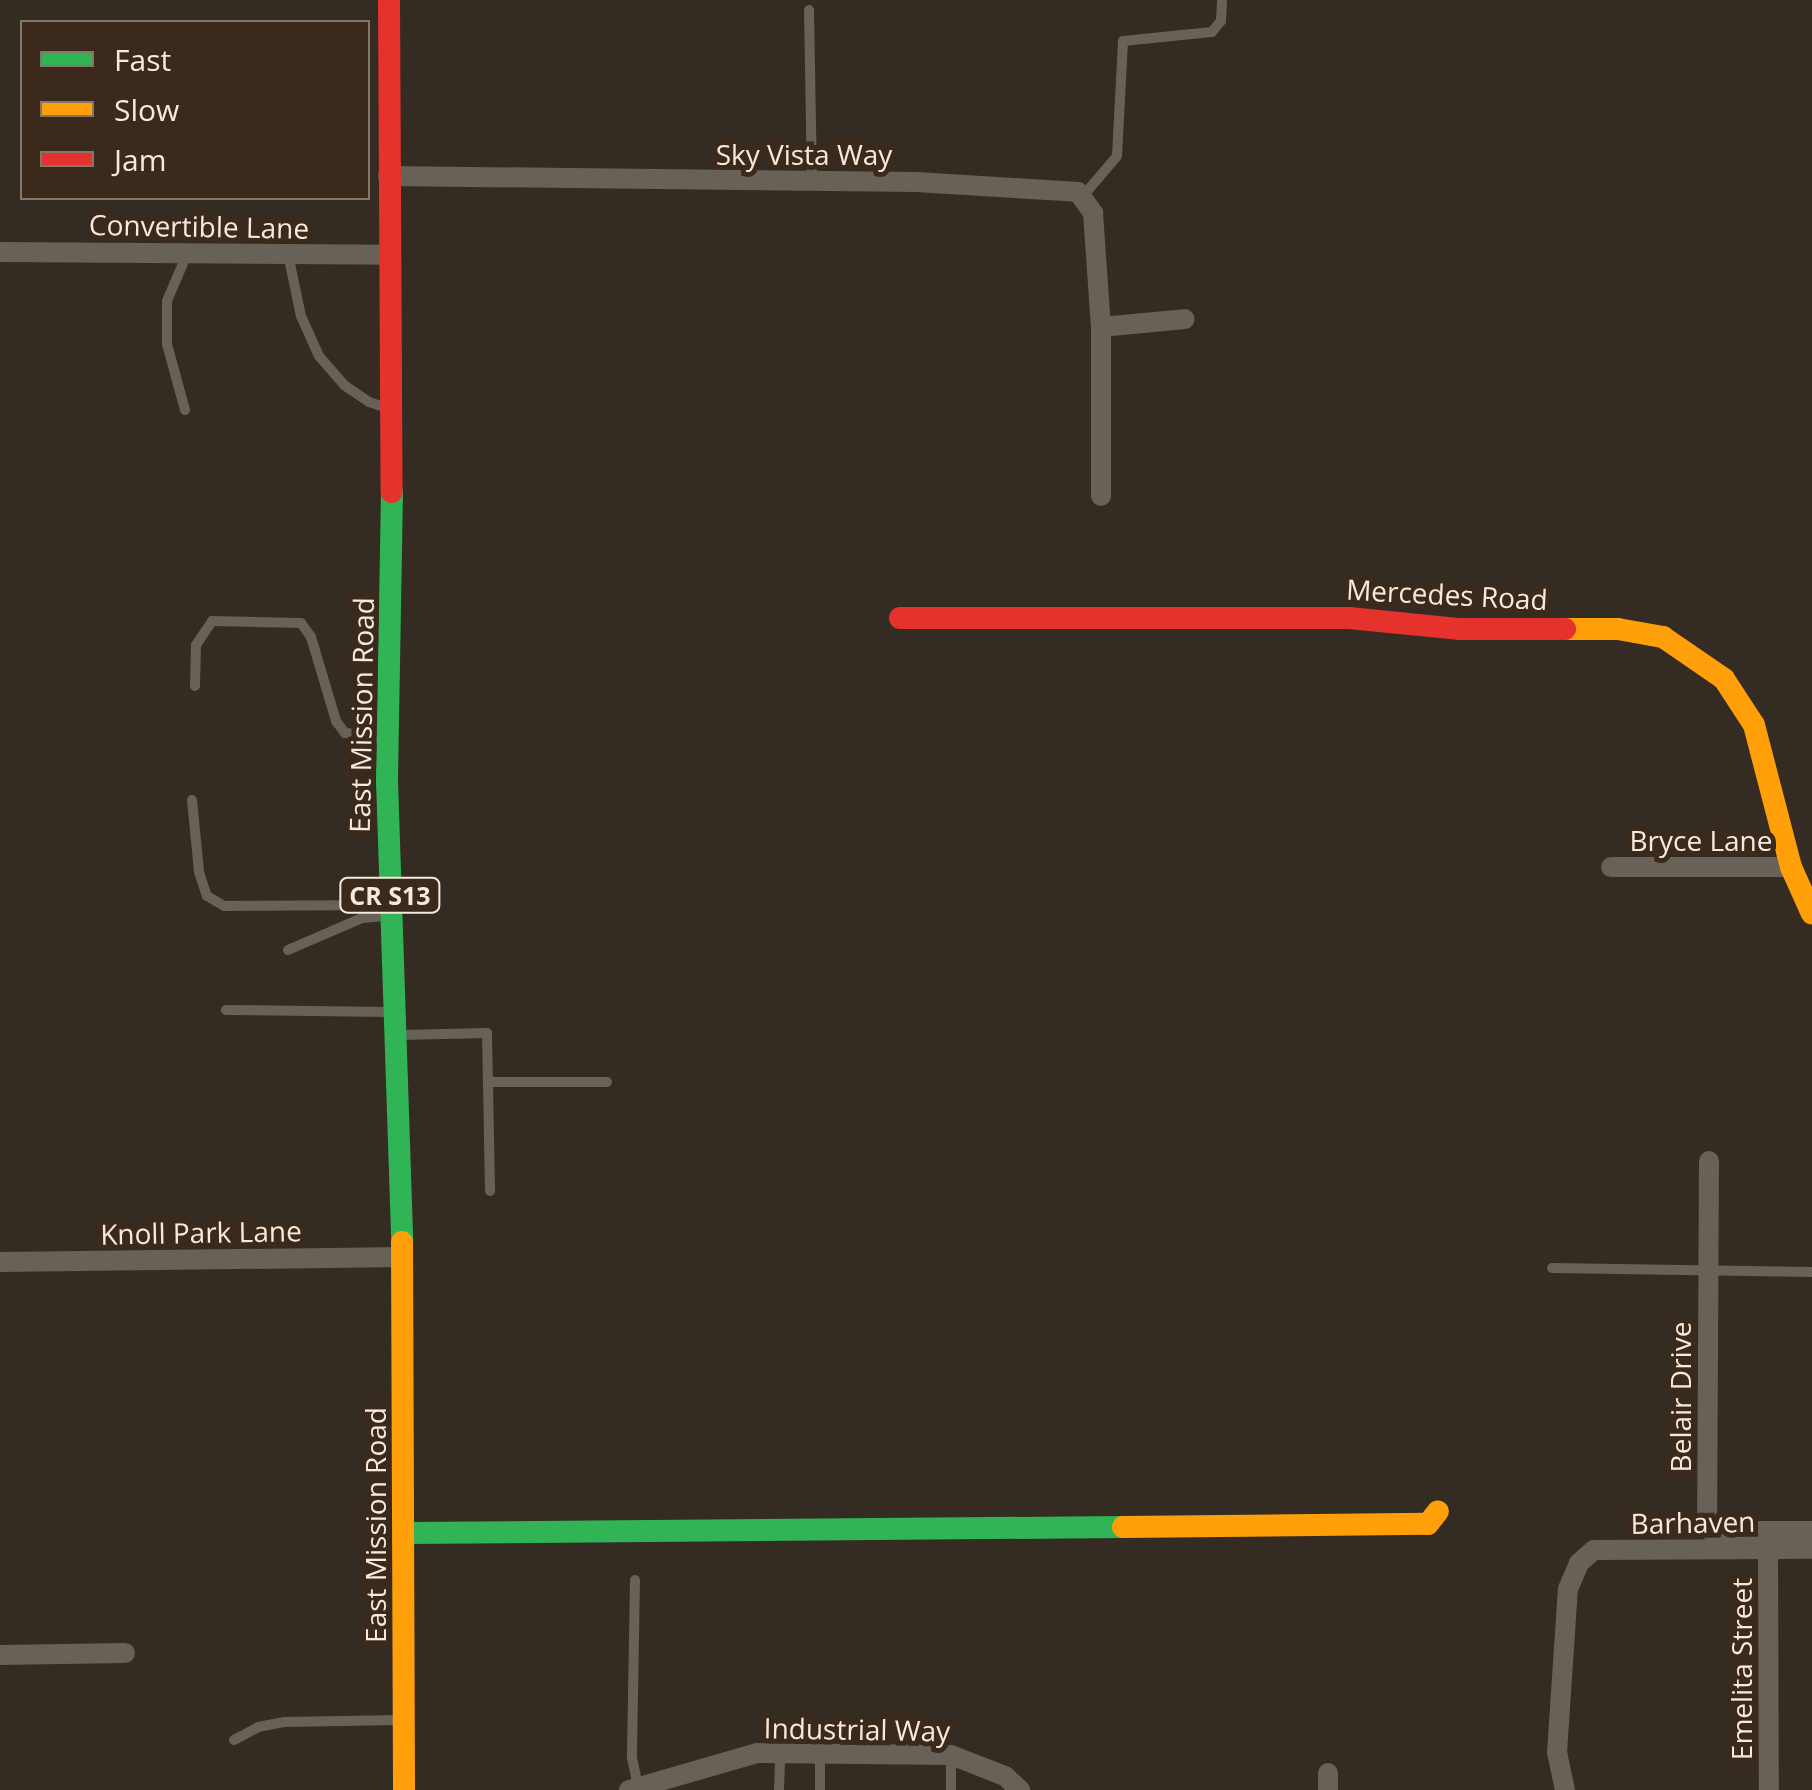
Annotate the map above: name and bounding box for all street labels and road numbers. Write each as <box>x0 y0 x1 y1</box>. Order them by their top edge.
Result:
street label: Sky Vista Way <box>716 137 892 171</box>
street label: Convertible Lane <box>89 207 309 245</box>
street label: Mercedes Road <box>1345 572 1549 616</box>
street label: East Mission Road <box>342 597 380 833</box>
street label: Bryce Lane <box>1629 823 1773 857</box>
road number: CR S13 <box>338 875 442 915</box>
street label: Knoll Park Lane <box>100 1213 302 1251</box>
street label: Belair Drive <box>1663 1322 1697 1472</box>
street label: East Mission Road <box>358 1407 392 1643</box>
street label: Barhaven <box>1630 1504 1756 1540</box>
street label: Emelita Street <box>1724 1578 1758 1760</box>
street label: Industrial Way <box>763 1711 951 1747</box>

